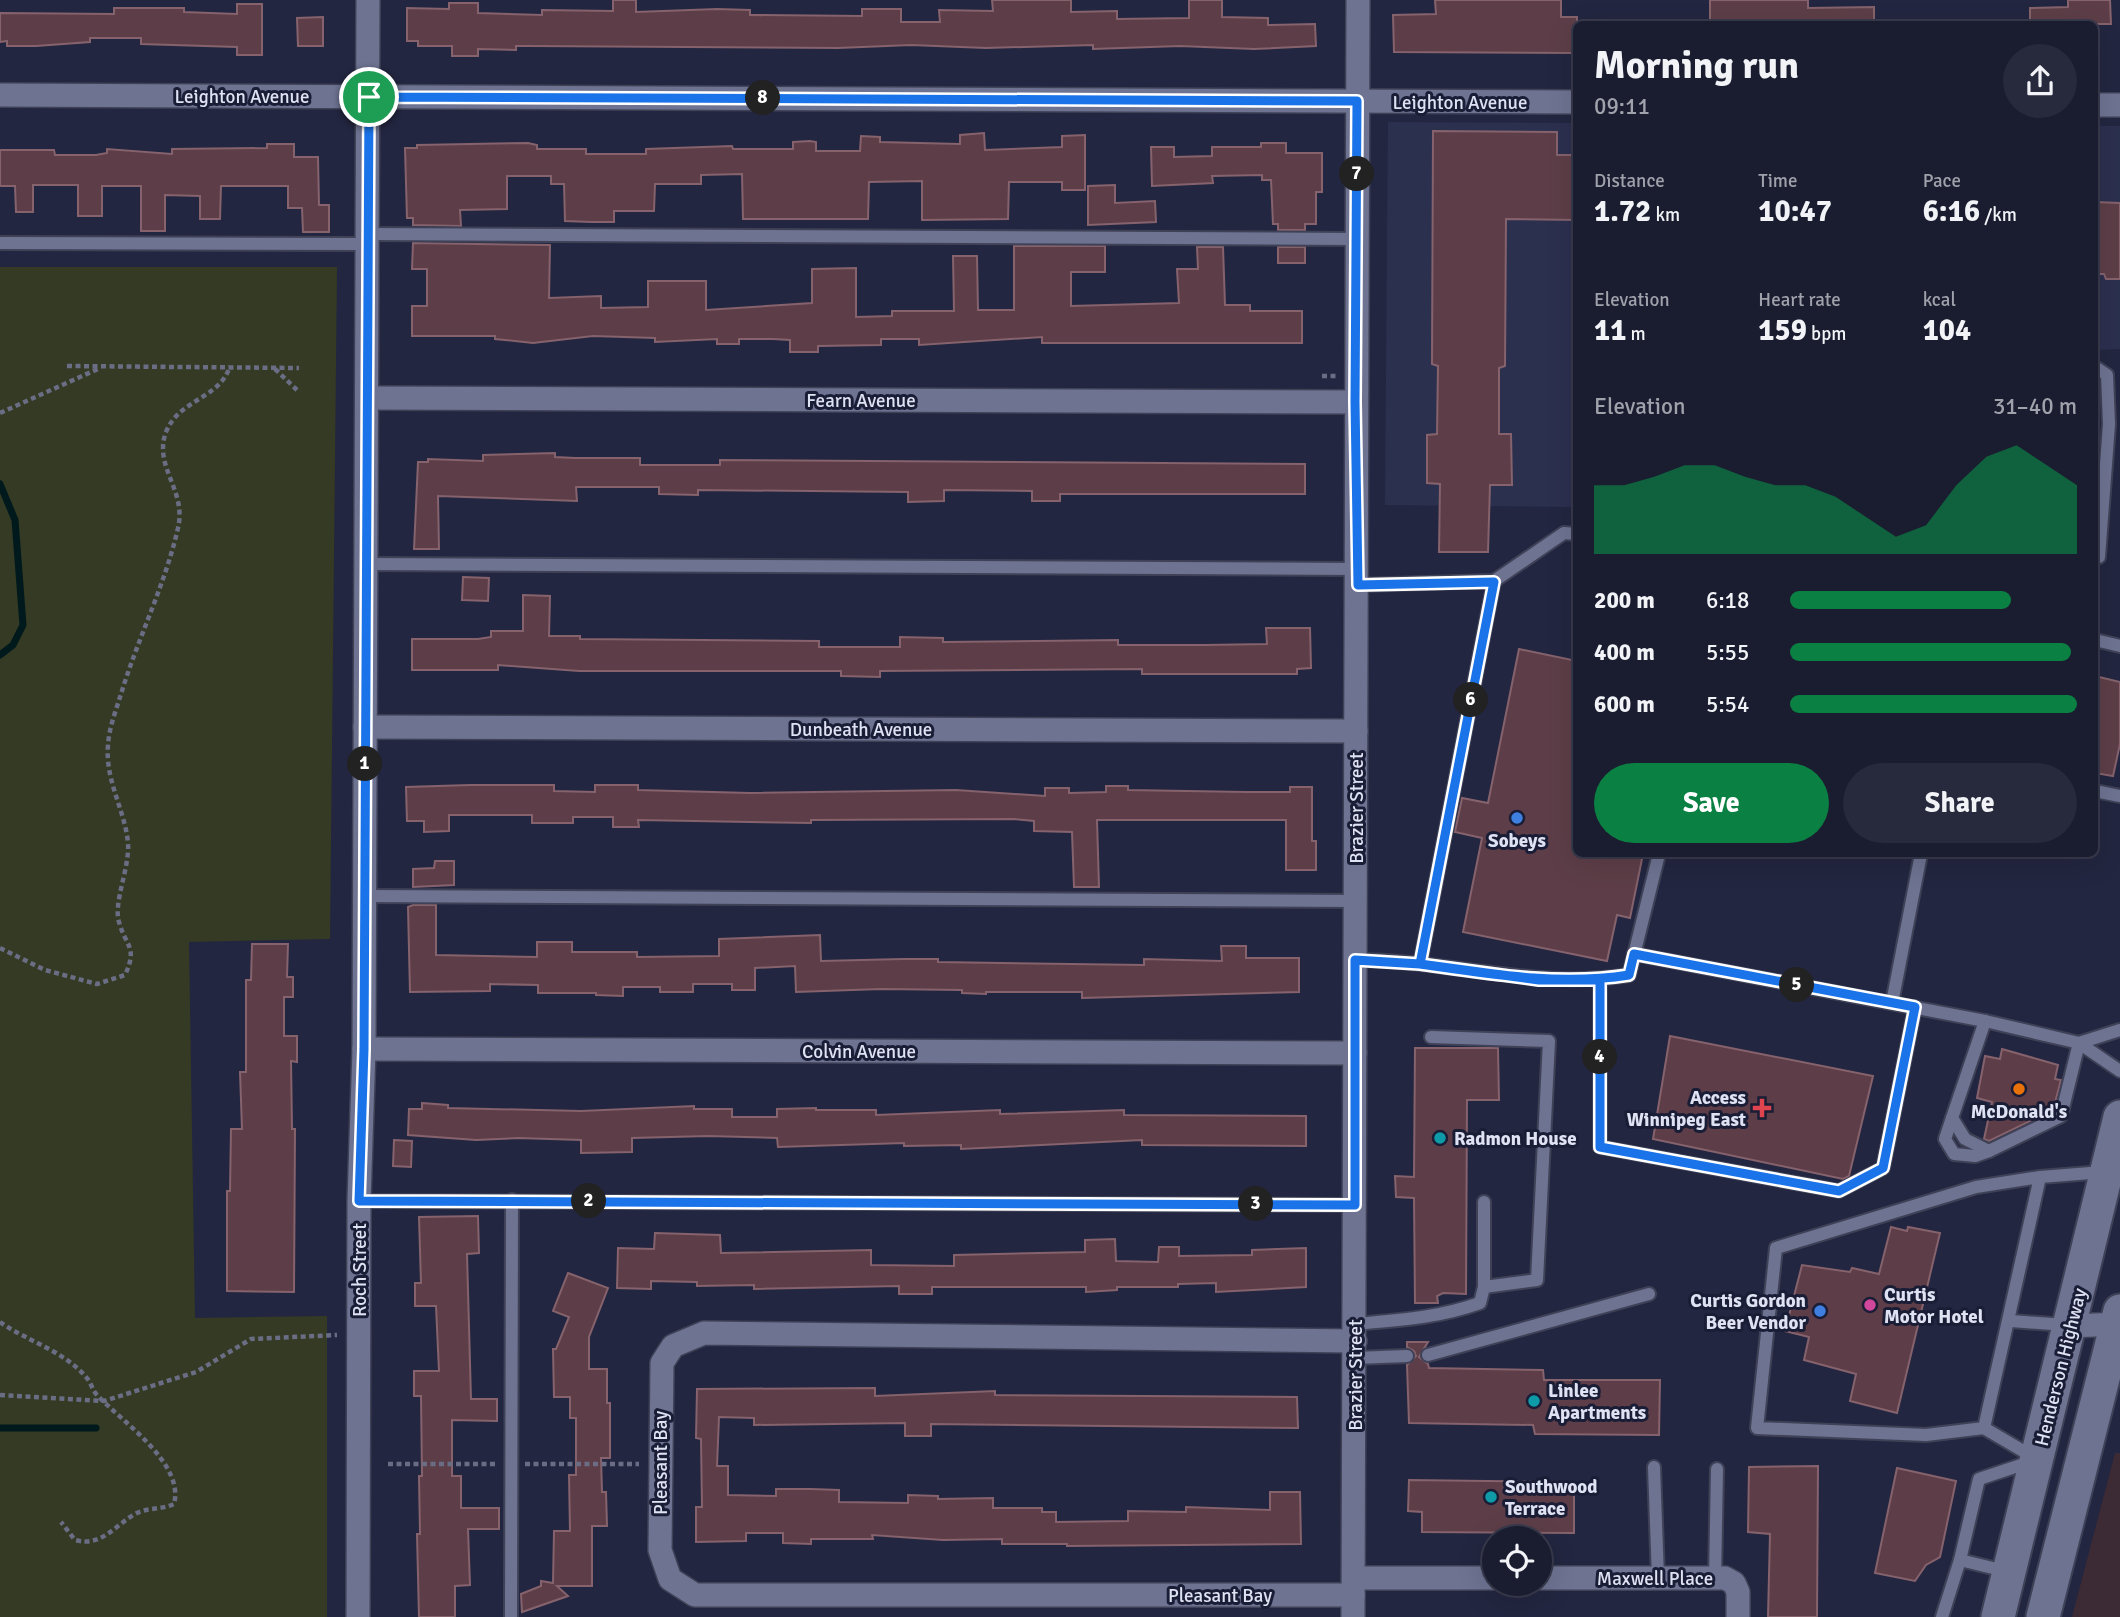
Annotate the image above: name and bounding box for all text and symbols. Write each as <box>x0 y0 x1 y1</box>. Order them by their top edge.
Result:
text: Morning run <box>1594 42 1799 89</box>
button: share <box>2003 44 2077 118</box>
pin <box>339 67 399 127</box>
icon: arrive <box>350 78 388 116</box>
pin: 8 <box>746 80 780 116</box>
street label: Leighton Avenue <box>175 85 309 109</box>
text: 8 <box>757 85 768 109</box>
street label: Leighton Avenue <box>1393 91 1527 115</box>
text: 09:11 <box>1594 92 1650 121</box>
pin: 7 <box>1340 156 1374 192</box>
text: 7 <box>1351 161 1362 185</box>
text: Distance <box>1594 169 1665 193</box>
text: Time <box>1758 169 1797 193</box>
text: Pace <box>1923 169 1961 193</box>
text: 1.72 <box>1594 193 1651 230</box>
text: 10:47 <box>1758 193 1832 230</box>
text: 6:16 <box>1923 193 1980 230</box>
text: km <box>1651 203 1680 227</box>
text: /km <box>1980 203 2017 227</box>
text: Elevation <box>1594 288 1670 312</box>
text: Heart rate <box>1758 288 1841 312</box>
text: kcal <box>1923 288 1956 312</box>
text: 11 <box>1594 312 1626 349</box>
text: 159 <box>1758 312 1807 349</box>
text: 104 <box>1923 312 1971 349</box>
text: m <box>1626 322 1646 346</box>
text: bpm <box>1807 322 1846 346</box>
street label: Fearn Avenue <box>806 389 916 413</box>
text: Elevation <box>1594 392 1686 421</box>
text: 31–40 m <box>1993 392 2077 421</box>
text: 200 m <box>1594 586 1655 615</box>
text: 6:18 <box>1706 586 1749 615</box>
text: 400 m <box>1594 638 1655 667</box>
text: 5:55 <box>1706 638 1749 667</box>
pin: 6 <box>1454 682 1488 718</box>
text: 6 <box>1465 687 1476 711</box>
text: 600 m <box>1594 690 1655 719</box>
text: 5:54 <box>1706 690 1749 719</box>
street label: Dunbeath Avenue <box>790 718 932 742</box>
pin: 1 <box>348 746 382 782</box>
text: 1 <box>359 751 370 775</box>
street label: Brazier Street <box>1345 752 1369 864</box>
button: Save <box>1594 763 1829 843</box>
button: Share <box>1843 763 2077 843</box>
marker: Sobeys <box>1509 810 1525 826</box>
place label: Sobeys <box>1488 829 1546 853</box>
pin: 5 <box>1780 968 1814 1002</box>
text: 5 <box>1791 972 1802 996</box>
street label: Colvin Avenue <box>802 1040 916 1064</box>
pin: 4 <box>1582 1040 1618 1074</box>
text: 4 <box>1594 1044 1605 1068</box>
marker: McDonald's <box>2011 1081 2027 1097</box>
place label: Access Winnipeg East <box>1627 1086 1746 1132</box>
marker: Access Winnipeg East <box>1752 1098 1772 1118</box>
place label: McDonald's <box>1971 1100 2067 1124</box>
place label: Radmon House <box>1454 1127 1577 1151</box>
marker: Radmon House <box>1432 1130 1448 1146</box>
pin: 2 <box>572 1184 606 1218</box>
pin: 3 <box>1238 1186 1274 1222</box>
text: 2 <box>583 1188 594 1212</box>
text: 3 <box>1250 1191 1261 1215</box>
street label: Roch Street <box>348 1223 372 1317</box>
place label: Curtis Motor Hotel <box>1884 1283 1984 1329</box>
street label: Henderson Highway <box>2030 1286 2092 1449</box>
place label: Curtis Gordon Beer Vendor <box>1690 1289 1806 1335</box>
marker: Curtis Motor Hotel <box>1862 1297 1878 1313</box>
marker: Curtis Gordon Beer Vendor <box>1812 1303 1828 1319</box>
street label: Brazier Street <box>1344 1319 1368 1431</box>
place label: Linlee Apartments <box>1548 1379 1646 1425</box>
marker: Linlee Apartments <box>1526 1393 1542 1409</box>
street label: Pleasant Bay <box>649 1411 673 1515</box>
place label: Southwood Terrace <box>1505 1475 1598 1521</box>
marker: Southwood Terrace <box>1483 1489 1499 1505</box>
map controls <box>1482 1526 1552 1596</box>
button: locate <box>1482 1526 1552 1596</box>
street label: Maxwell Place <box>1597 1567 1713 1591</box>
street label: Pleasant Bay <box>1168 1584 1272 1608</box>

